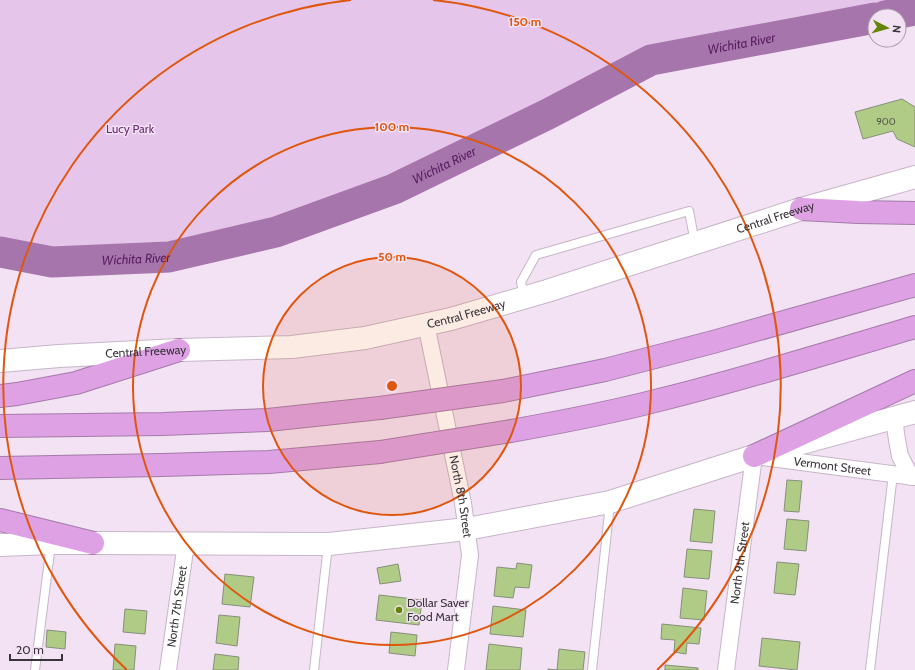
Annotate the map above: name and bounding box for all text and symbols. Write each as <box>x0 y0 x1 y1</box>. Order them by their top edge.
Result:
north arrow <box>867 8 907 48</box>
text: 150 m <box>509 14 541 29</box>
text: N <box>890 24 904 34</box>
water label: Wichita River <box>706 29 778 57</box>
house number: 900 <box>876 115 896 128</box>
text: 100 m <box>375 119 409 134</box>
park label: Lucy Park <box>106 121 155 136</box>
water label: Wichita River <box>409 142 479 187</box>
street label: Central Freeway <box>734 198 816 236</box>
water label: Wichita River <box>101 249 172 268</box>
text: 50 m <box>378 249 406 264</box>
street label: Central Freeway <box>425 296 507 331</box>
street label: Central Freeway <box>105 342 186 361</box>
centre of rings <box>385 379 399 393</box>
street label: Vermont Street <box>793 453 872 478</box>
street label: North 8th Street <box>446 454 476 539</box>
street label: North 9th Street <box>727 521 752 605</box>
street label: North 7th Street <box>163 565 190 648</box>
place label: Dollar Saver Food Mart <box>407 595 469 624</box>
marker: Dollar Saver Food Mart <box>394 605 404 615</box>
scale bar <box>10 636 62 662</box>
text: 20 m <box>16 642 44 657</box>

